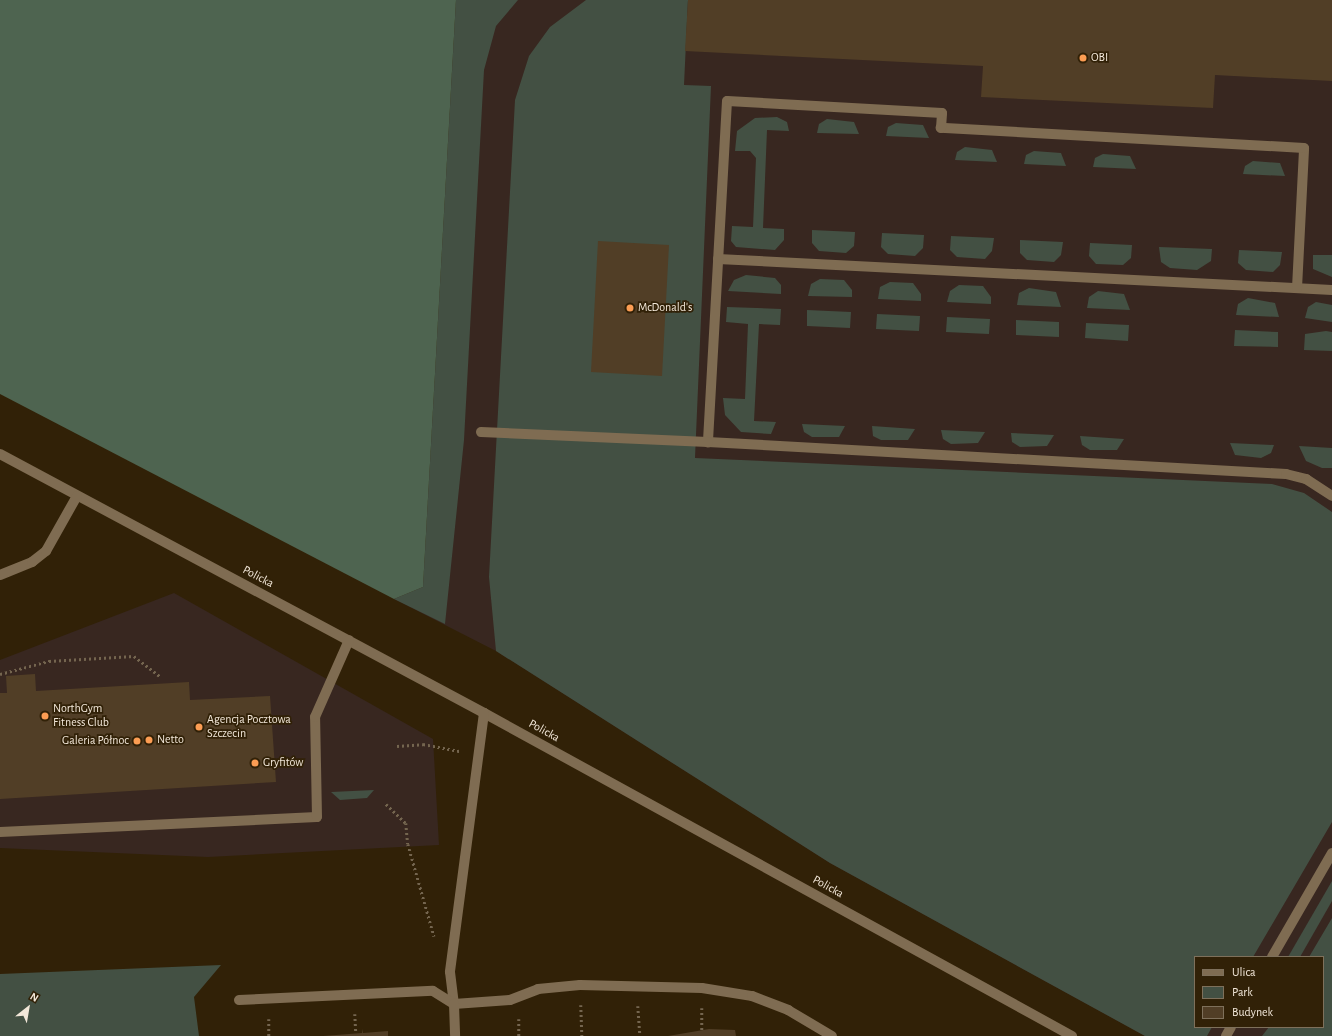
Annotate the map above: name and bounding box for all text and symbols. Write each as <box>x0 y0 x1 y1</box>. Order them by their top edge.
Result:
place label: OBI <box>1091 51 1108 65</box>
marker: OBI <box>1078 53 1088 63</box>
place label: McDonald's <box>638 301 692 315</box>
marker: McDonald's <box>625 303 635 313</box>
street label: Policka <box>240 563 276 591</box>
place label: NorthGym Fitness Club <box>53 702 109 730</box>
marker: NorthGym Fitness Club <box>40 711 50 721</box>
place label: Agencja Pocztowa Szczecin <box>207 713 291 741</box>
street label: Policka <box>526 717 562 745</box>
marker: Agencja Pocztowa Szczecin <box>194 722 204 732</box>
place label: Netto <box>157 733 184 747</box>
place label: Galeria Północ <box>62 734 129 748</box>
marker: Netto <box>144 735 154 745</box>
marker: Galeria Północ <box>132 736 142 746</box>
place label: Gryfitów <box>263 756 303 770</box>
marker: Gryfitów <box>250 758 260 768</box>
street label: Policka <box>810 873 846 901</box>
legend <box>1194 956 1324 1028</box>
text: Ulica <box>1232 966 1255 978</box>
text: Park <box>1232 986 1253 998</box>
north arrow <box>8 988 48 1028</box>
text: N <box>28 991 41 1004</box>
text: Budynek <box>1232 1006 1273 1018</box>

